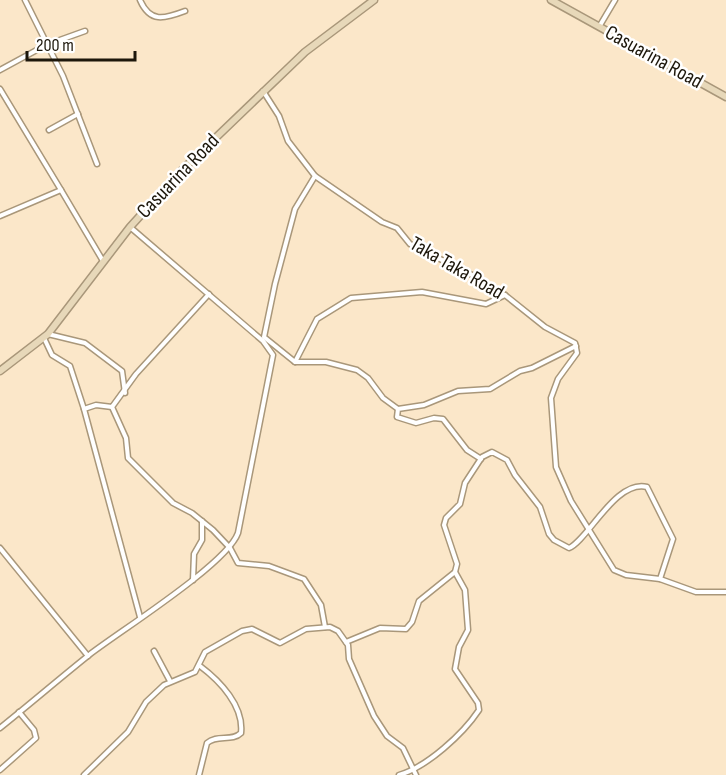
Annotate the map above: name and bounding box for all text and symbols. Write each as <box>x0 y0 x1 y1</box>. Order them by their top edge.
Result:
street label: Casuarina Road <box>601 20 707 94</box>
scale bar <box>27 24 135 62</box>
text: 200 m <box>36 35 74 56</box>
street label: Casuarina Road <box>132 129 224 223</box>
street label: Taka Taka Road <box>406 231 508 305</box>

